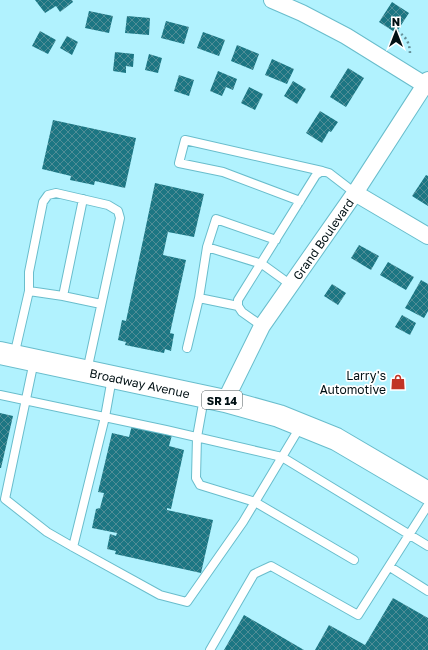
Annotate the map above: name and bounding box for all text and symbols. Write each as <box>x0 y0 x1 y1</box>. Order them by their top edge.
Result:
north arrow <box>376 12 416 52</box>
text: N <box>392 15 400 28</box>
street label: Grand Boulevard <box>289 195 357 282</box>
street label: Broadway Avenue <box>88 365 191 401</box>
place label: Larry's Automotive <box>320 368 386 397</box>
shop icon: Larry's Automotive <box>389 373 407 391</box>
road number: SR 14 <box>202 391 242 409</box>

